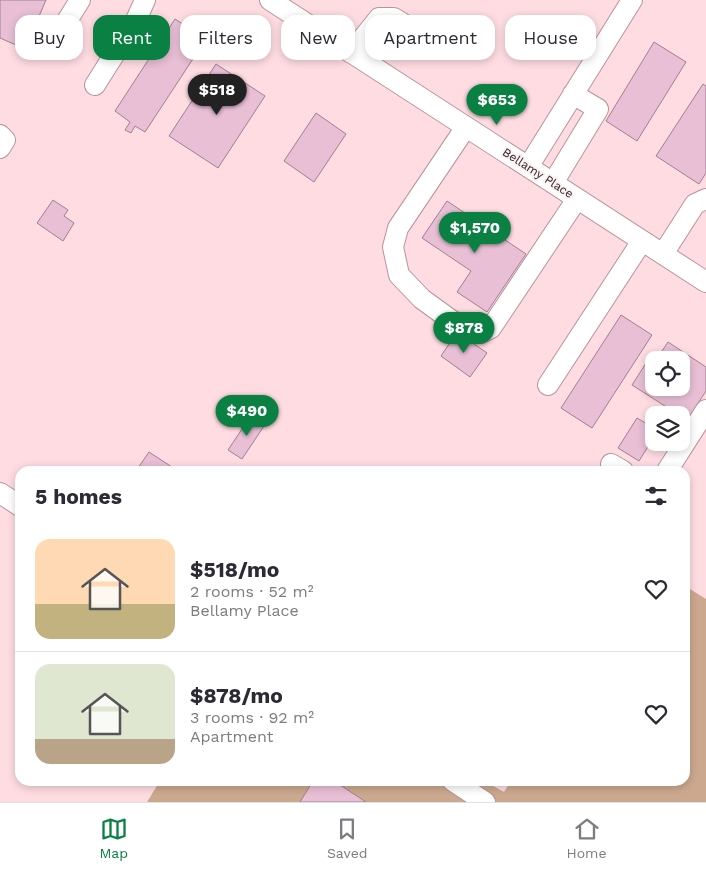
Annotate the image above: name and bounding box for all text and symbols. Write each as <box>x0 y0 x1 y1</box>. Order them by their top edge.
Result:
chip: Buy <box>15 15 83 60</box>
chip: Rent <box>93 15 170 60</box>
chip: Filters <box>180 15 271 60</box>
chip: New <box>281 15 355 60</box>
chip: Apartment <box>365 15 495 60</box>
chip: House <box>505 15 596 60</box>
pin: $518 <box>187 74 247 116</box>
text: $518 <box>199 80 235 99</box>
pin: $653 <box>467 84 527 126</box>
text: $653 <box>478 90 516 109</box>
street label: Bellamy Place <box>500 145 576 201</box>
pin: $1,570 <box>434 212 516 254</box>
text: $1,570 <box>450 218 500 237</box>
pin: $878 <box>434 312 494 354</box>
text: $878 <box>444 318 484 337</box>
map controls <box>645 351 690 451</box>
button: locate <box>645 351 690 396</box>
pin: $490 <box>217 394 277 437</box>
text: $490 <box>227 401 267 420</box>
button: layers <box>645 406 690 451</box>
icon: filters <box>642 482 670 510</box>
text: 5 homes <box>35 484 122 509</box>
text: $518/mo <box>190 557 279 582</box>
icon: home <box>75 559 135 619</box>
icon: heart <box>642 575 670 603</box>
text: 2 rooms · 52 m² <box>190 582 314 601</box>
text: Bellamy Place <box>190 601 299 620</box>
text: $878/mo <box>190 683 283 708</box>
icon: home <box>75 684 135 744</box>
icon: heart <box>642 700 670 728</box>
text: 3 rooms · 92 m² <box>190 708 314 727</box>
text: Apartment <box>190 727 273 746</box>
tab: Map <box>99 815 128 861</box>
tab: Saved <box>327 815 368 861</box>
tab: Home <box>567 815 607 861</box>

